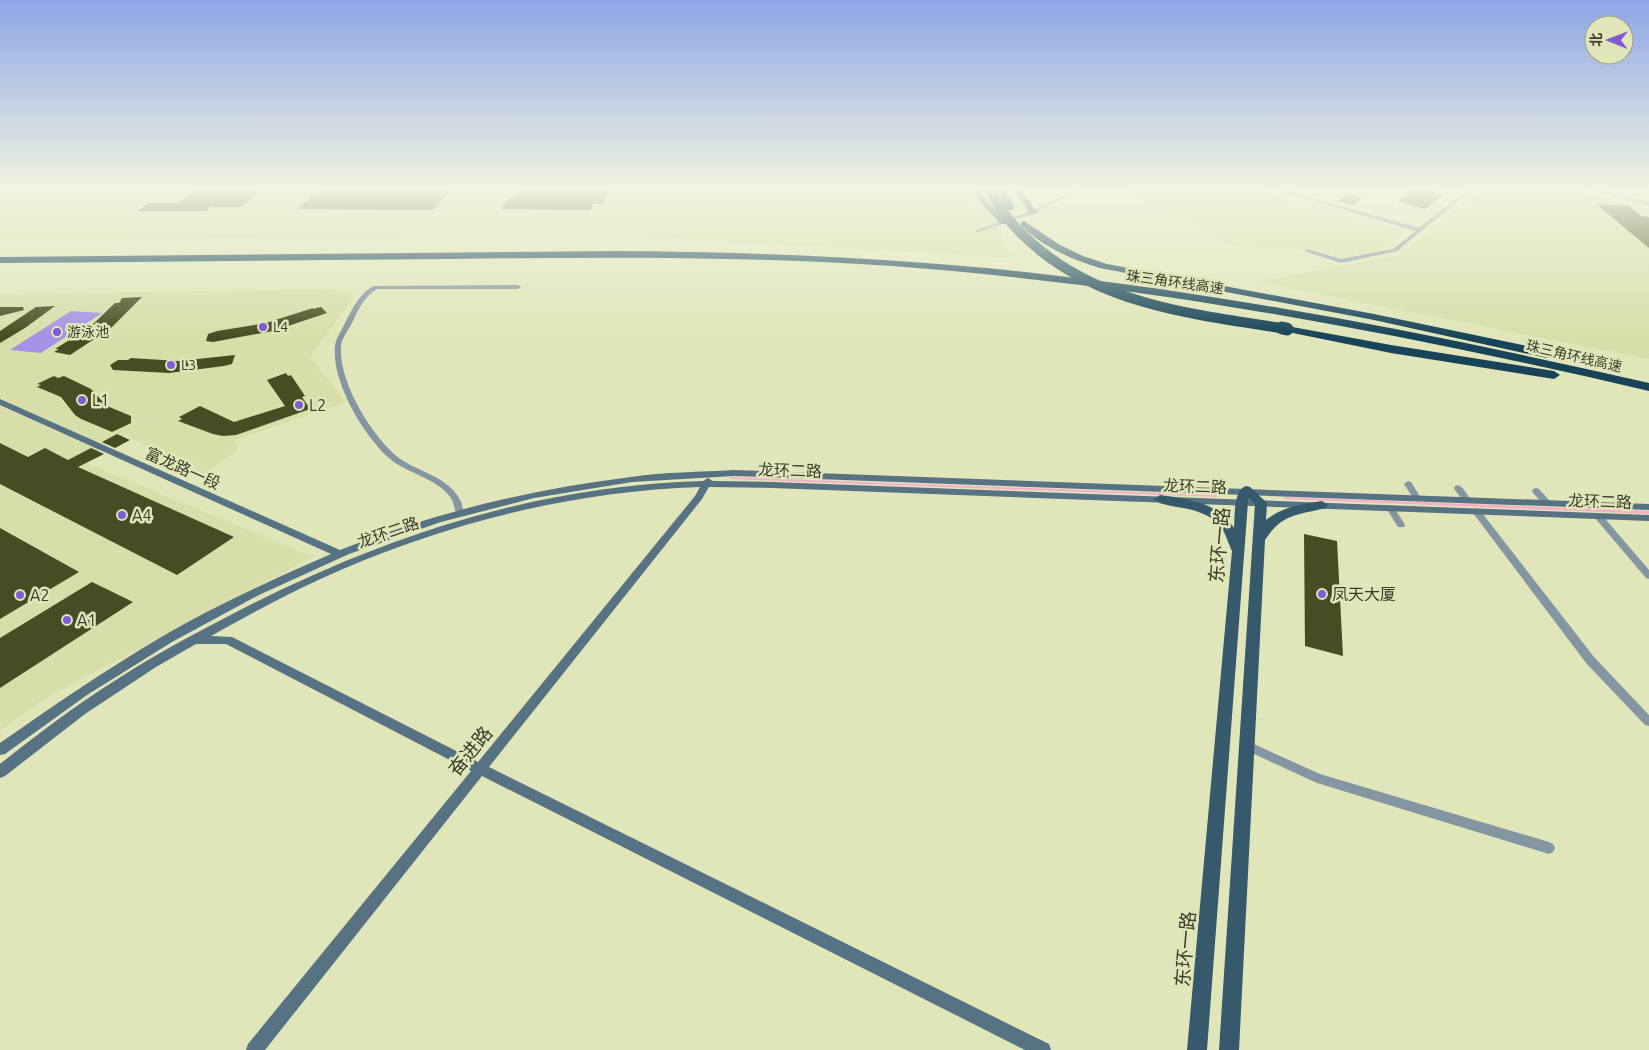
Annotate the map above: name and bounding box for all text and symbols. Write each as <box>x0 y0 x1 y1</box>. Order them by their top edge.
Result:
north arrow <box>1584 15 1634 65</box>
text: 北 <box>1588 33 1604 47</box>
street label: 珠三角环线高速 <box>1125 267 1225 297</box>
place label: L4 <box>273 319 288 335</box>
marker: L4 <box>257 321 269 333</box>
place label: 游泳池 <box>67 324 109 340</box>
marker: 游泳池 <box>51 326 63 338</box>
street label: 珠三角环线高速 <box>1524 337 1624 375</box>
place label: L3 <box>181 357 196 373</box>
marker: L3 <box>165 359 177 371</box>
place label: L1 <box>92 391 109 409</box>
marker: L1 <box>76 394 88 406</box>
place label: L2 <box>309 396 326 414</box>
marker: L2 <box>293 399 305 411</box>
street label: 富龙路一段 <box>143 444 223 492</box>
street label: 龙环二路 <box>758 460 822 480</box>
street label: 龙环二路 <box>1163 476 1227 496</box>
street label: 龙环二路 <box>1568 491 1632 511</box>
place label: A4 <box>132 506 151 524</box>
street label: 东环一路 <box>1205 506 1233 584</box>
marker: A4 <box>116 509 128 521</box>
street label: 龙环二路 <box>355 513 421 551</box>
place label: 凤天大厦 <box>1332 585 1396 603</box>
place label: A2 <box>30 586 49 604</box>
marker: 凤天大厦 <box>1316 588 1328 600</box>
marker: A2 <box>14 589 26 601</box>
place label: A1 <box>77 611 96 629</box>
marker: A1 <box>61 614 73 626</box>
street label: 奋进路 <box>444 722 496 780</box>
street label: 东环一路 <box>1171 910 1199 988</box>

